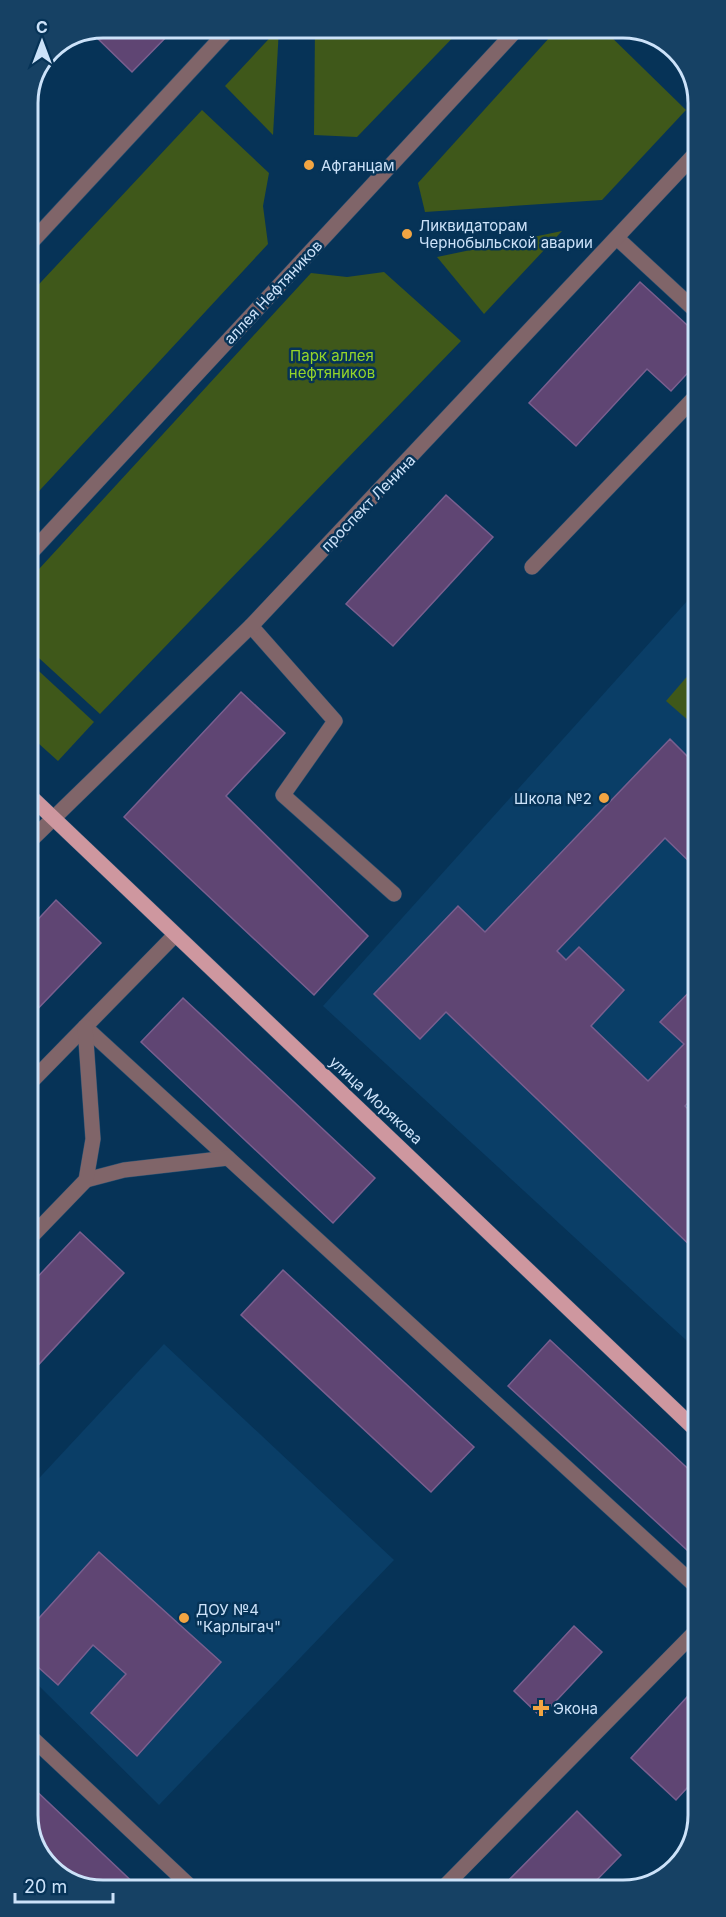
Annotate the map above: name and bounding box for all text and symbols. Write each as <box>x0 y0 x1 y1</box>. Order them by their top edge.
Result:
north arrow <box>12 12 72 72</box>
text: С <box>36 17 48 37</box>
place label: Афганцам <box>321 156 394 175</box>
marker: Афганцам <box>302 158 316 172</box>
place label: Ликвидаторам Чернобыльской аварии <box>419 216 593 252</box>
marker: Ликвидаторам Чернобыльской аварии <box>400 227 414 241</box>
street label: аллея Нефтяников <box>220 236 326 348</box>
park label: Парк аллея нефтяников <box>289 346 375 382</box>
street label: проспект Ленина <box>317 451 419 555</box>
place label: Школа №2 <box>514 789 592 808</box>
marker: Школа №2 <box>597 791 611 805</box>
street label: улица Морякова <box>325 1052 427 1148</box>
place label: ДОУ №4 "Карлыгач" <box>196 1600 281 1636</box>
marker: ДОУ №4 "Карлыгач" <box>177 1611 191 1625</box>
place label: Экона <box>553 1699 598 1718</box>
marker: Экона <box>534 1701 548 1715</box>
scale bar <box>15 1866 112 1904</box>
text: 20 m <box>24 1876 67 1897</box>

